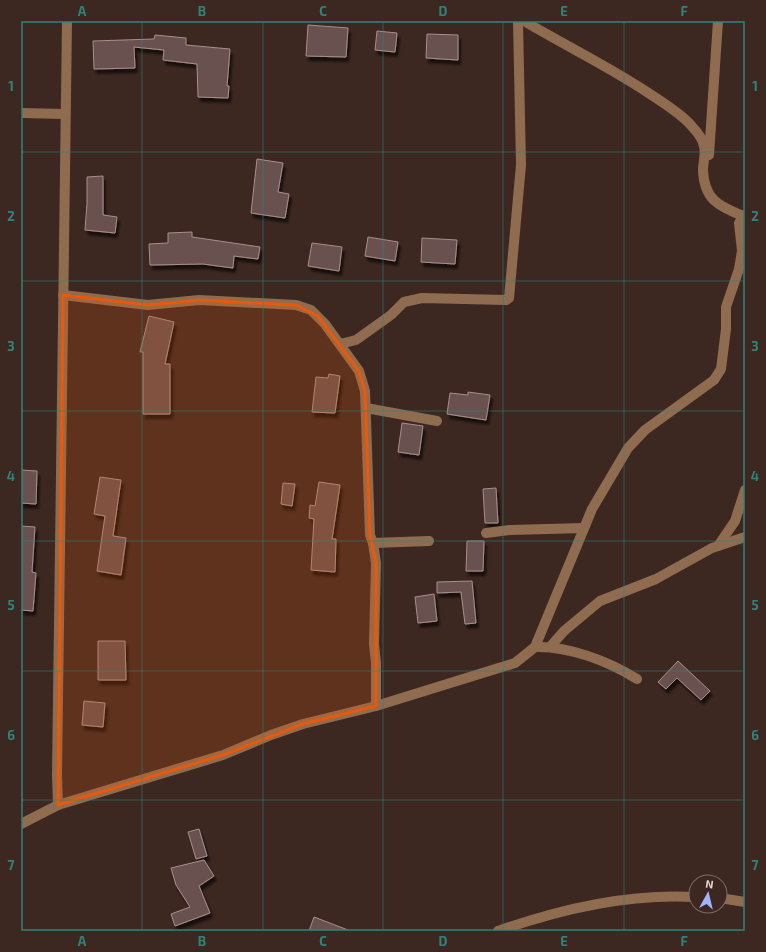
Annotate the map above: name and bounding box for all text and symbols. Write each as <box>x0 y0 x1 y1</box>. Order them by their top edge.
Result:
text: A <box>78 3 87 19</box>
text: B <box>198 3 206 19</box>
text: C <box>319 3 327 19</box>
text: D <box>439 3 448 19</box>
text: E <box>560 3 568 19</box>
text: F <box>680 3 688 19</box>
text: 1 <box>8 78 14 94</box>
text: 1 <box>752 78 758 94</box>
text: 2 <box>7 208 15 224</box>
text: 2 <box>751 208 759 224</box>
text: 3 <box>7 338 15 354</box>
text: 3 <box>751 338 759 354</box>
text: 4 <box>7 468 15 484</box>
text: 4 <box>751 468 759 484</box>
text: 5 <box>7 597 15 613</box>
text: 5 <box>751 597 759 613</box>
text: 6 <box>7 727 15 743</box>
text: 6 <box>751 727 759 743</box>
text: 7 <box>8 857 15 873</box>
text: 7 <box>752 857 759 873</box>
north arrow <box>688 874 728 914</box>
text: N <box>705 877 714 891</box>
text: A <box>78 933 87 949</box>
text: B <box>198 933 206 949</box>
text: C <box>319 933 327 949</box>
text: D <box>439 933 448 949</box>
text: E <box>560 933 568 949</box>
text: F <box>680 933 688 949</box>

